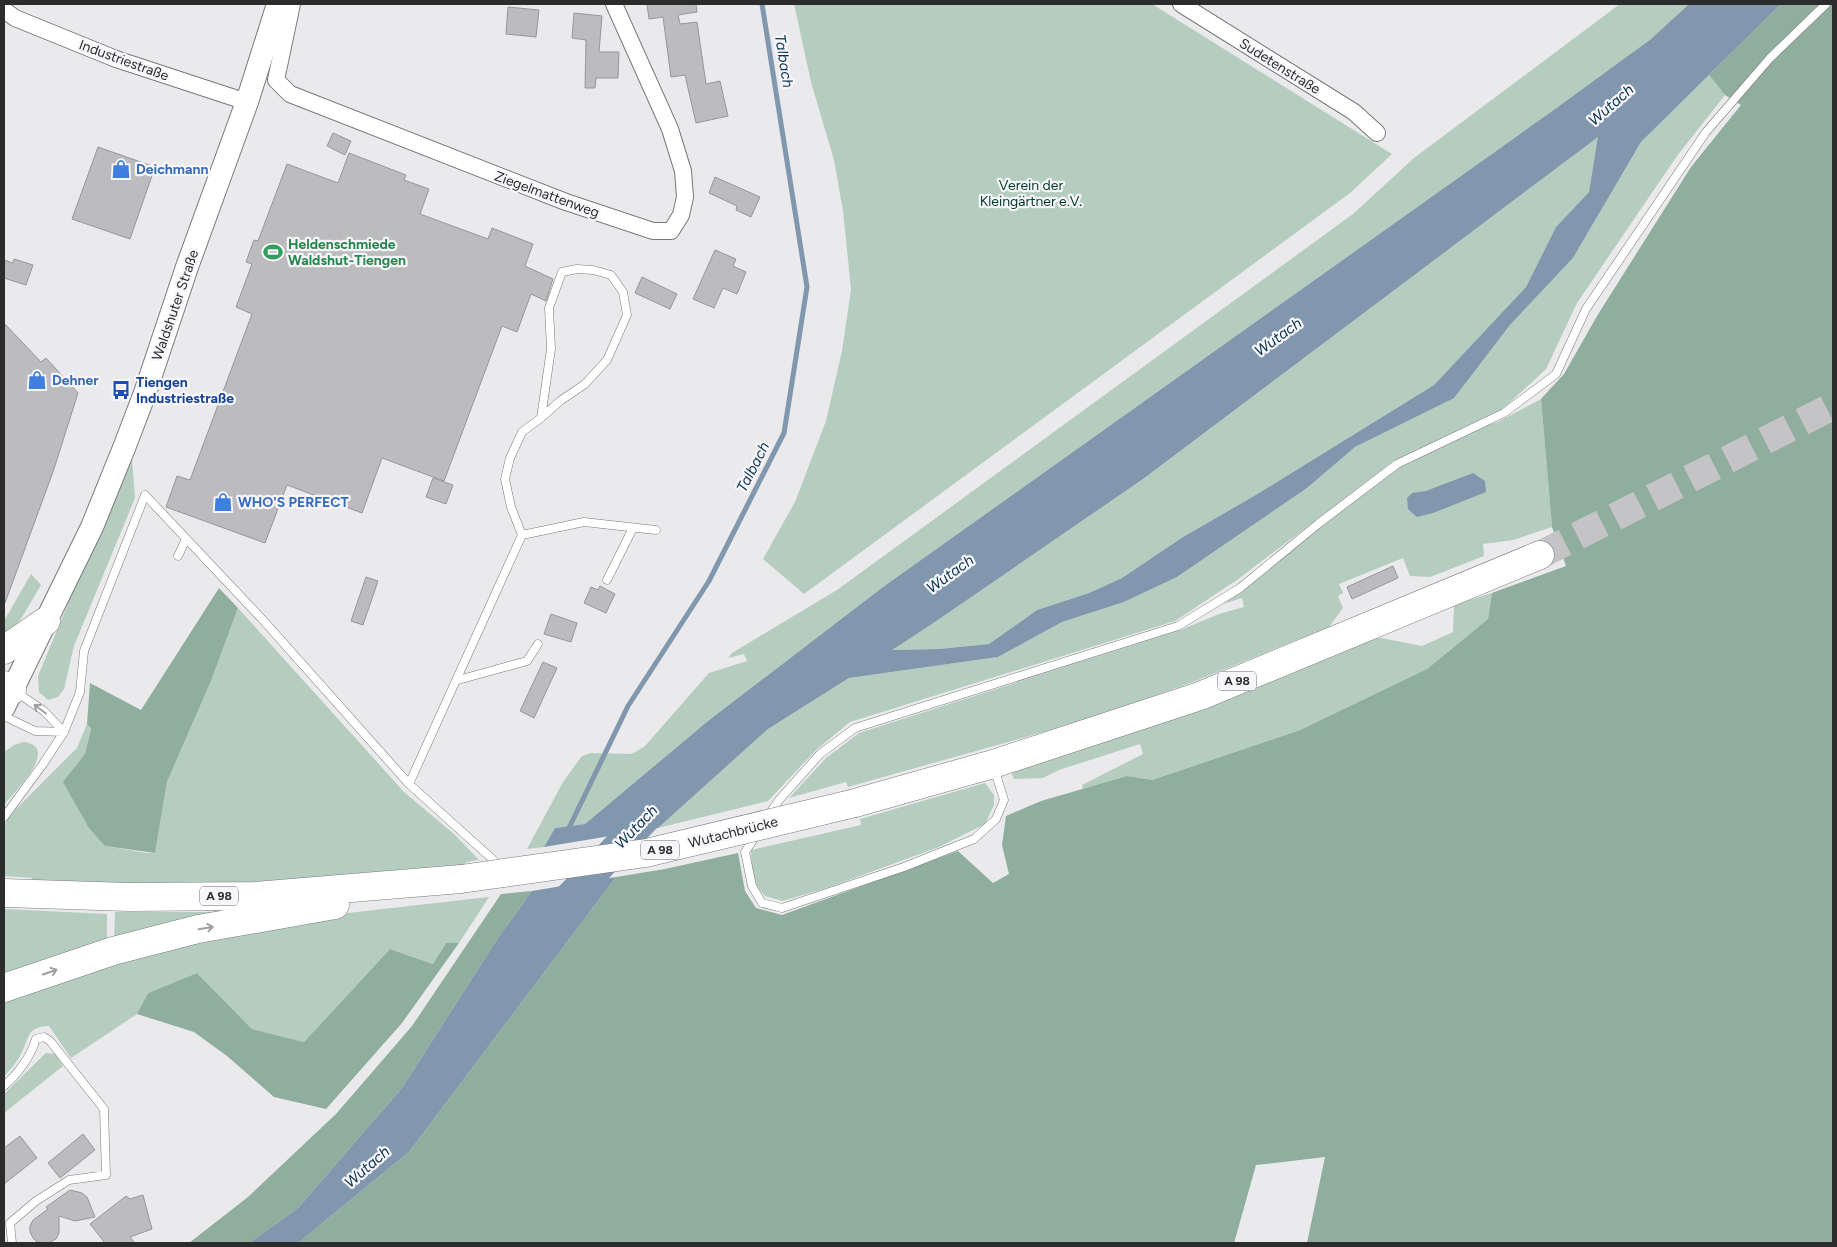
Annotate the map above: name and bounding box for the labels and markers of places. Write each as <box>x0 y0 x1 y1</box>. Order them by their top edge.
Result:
shop icon: Deichmann <box>110 158 132 180</box>
place label: Deichmann <box>136 161 208 178</box>
place label: Heldenschmiede Waldshut-Tiengen <box>288 236 406 269</box>
sports icon: Heldenschmiede Waldshut-Tiengen <box>262 241 284 263</box>
shop icon: Dehner <box>26 369 48 391</box>
place label: Dehner <box>52 372 99 389</box>
place label: Tiengen Industriestraße <box>136 374 234 407</box>
bus stop icon: Tiengen Industriestraße <box>110 379 132 401</box>
shop icon: WHO'S PERFECT <box>212 491 234 513</box>
place label: WHO'S PERFECT <box>238 494 349 511</box>

